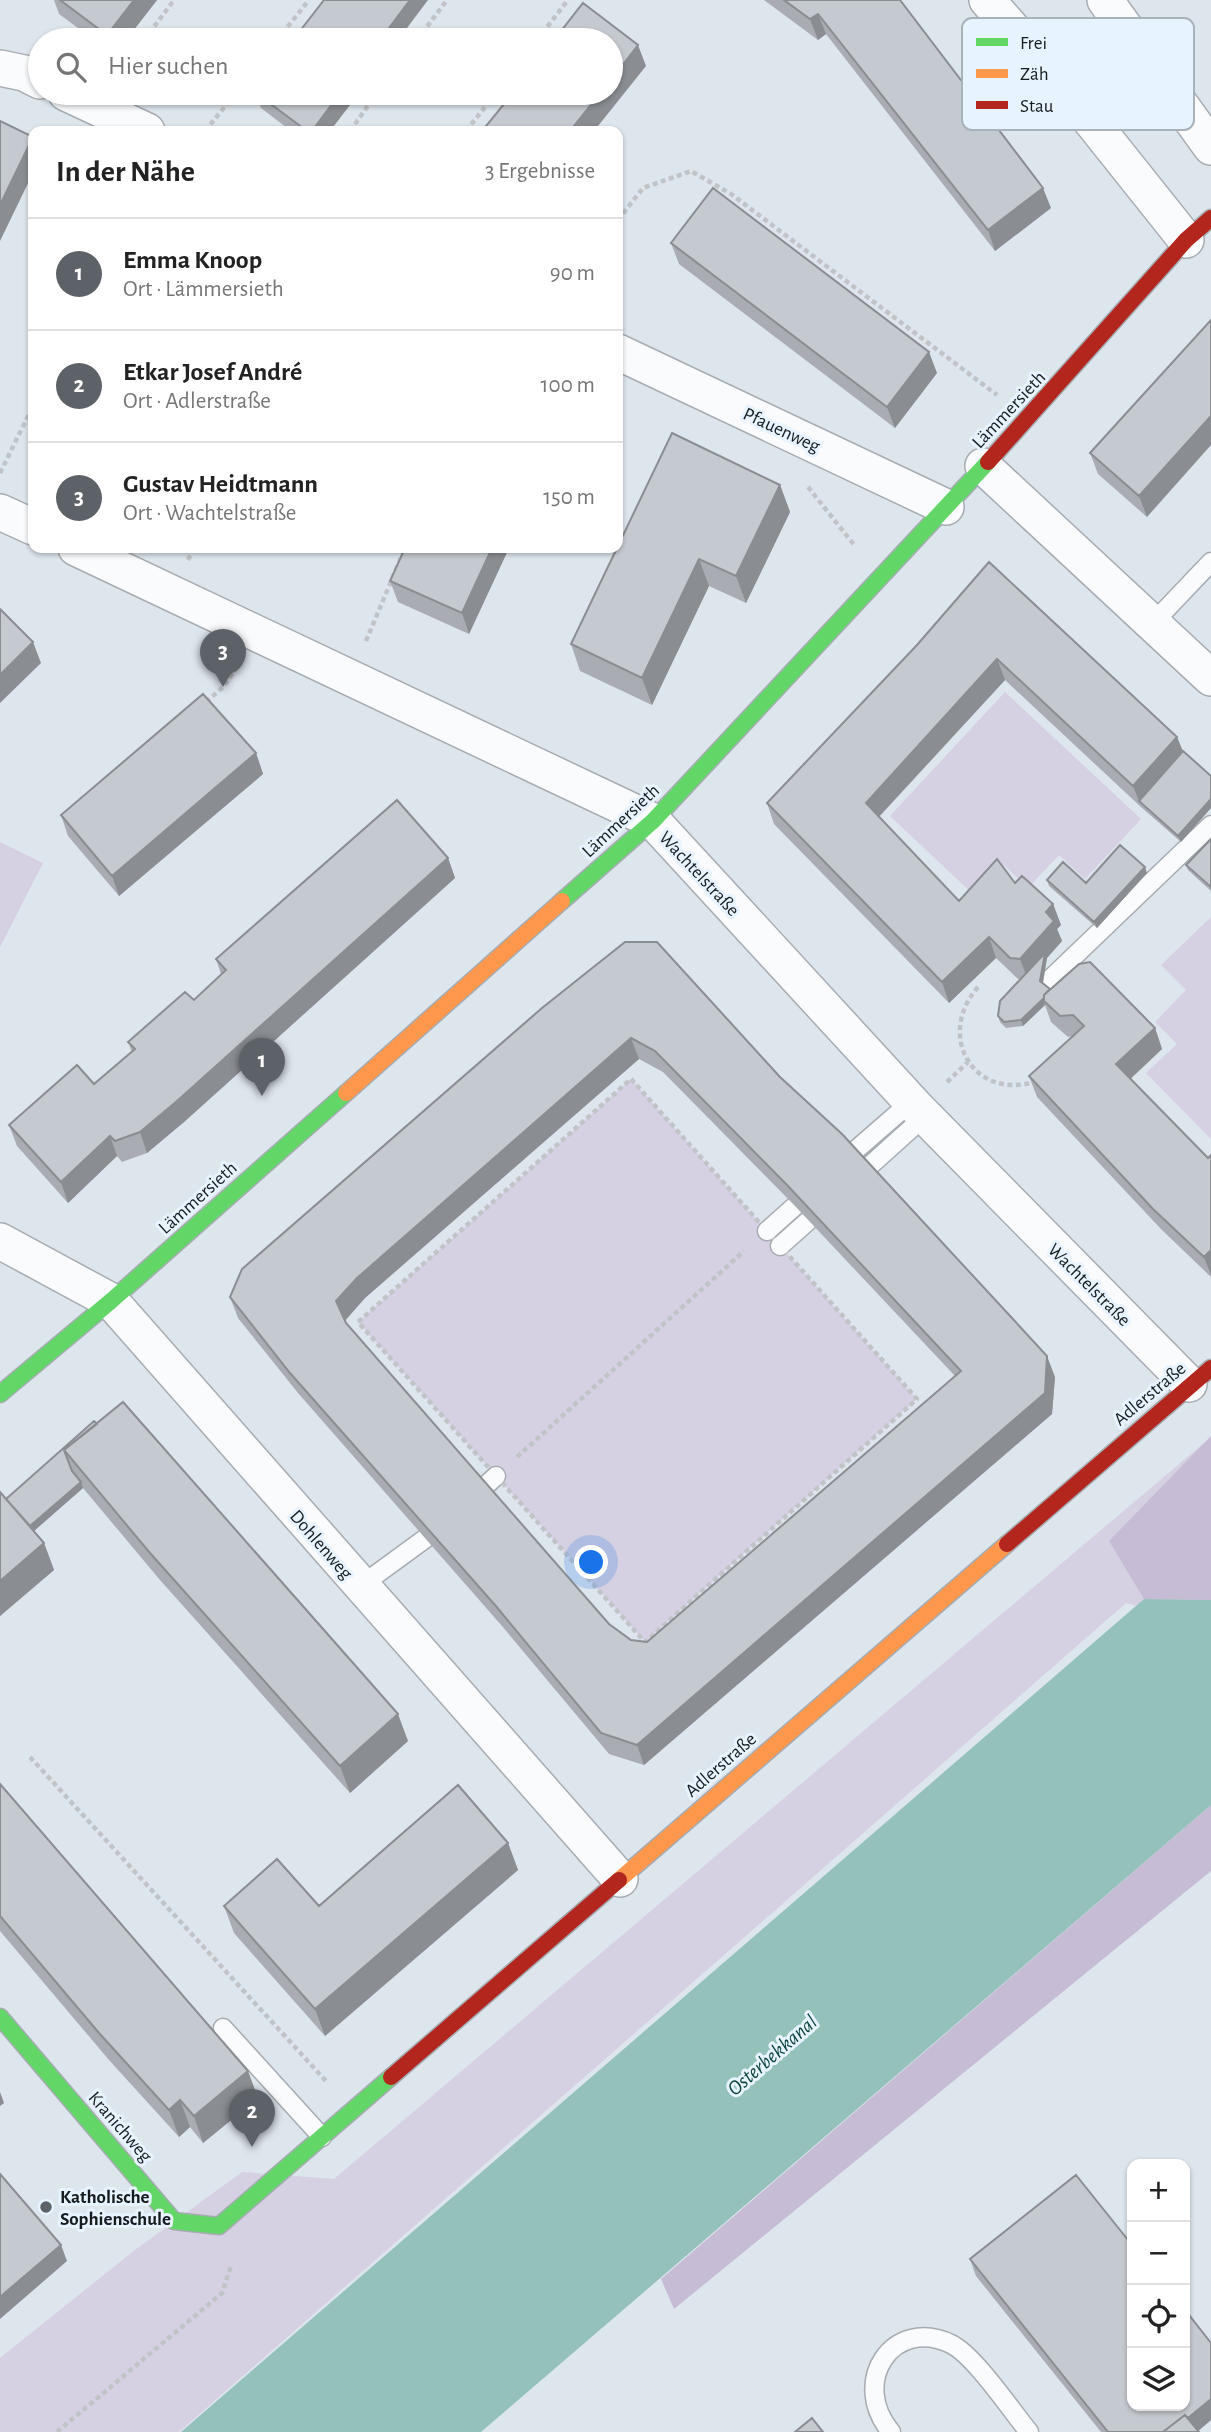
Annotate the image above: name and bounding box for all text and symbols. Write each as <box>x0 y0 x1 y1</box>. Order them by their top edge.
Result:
legend <box>962 18 1194 130</box>
search box <box>28 28 623 105</box>
text: Frei <box>1020 34 1047 53</box>
icon: search <box>52 48 90 86</box>
text: Hier suchen <box>108 53 229 79</box>
text: Zäh <box>1020 65 1049 84</box>
text: Stau <box>1020 97 1054 116</box>
text: In der Nähe <box>56 157 195 187</box>
text: 3 Ergebnisse <box>485 160 595 183</box>
text: Emma Knoop <box>123 247 262 273</box>
text: 1 <box>75 262 83 285</box>
text: 90 m <box>550 262 595 285</box>
text: Ort · Lämmersieth <box>123 278 284 301</box>
text: Etkar Josef André <box>123 359 302 385</box>
street label: Lämmersieth <box>969 368 1049 452</box>
text: 2 <box>74 374 84 397</box>
text: 100 m <box>541 374 595 397</box>
text: Ort · Adlerstraße <box>123 390 271 413</box>
street label: Pfauenweg <box>740 404 823 457</box>
text: Gustav Heidtmann <box>123 471 318 497</box>
text: 3 <box>74 486 84 509</box>
text: 150 m <box>543 486 595 509</box>
text: Ort · Wachtelstraße <box>123 502 296 525</box>
pin: 3 <box>200 629 246 687</box>
street label: Lämmersieth <box>579 781 663 861</box>
street label: Wachtelstraße <box>655 828 743 920</box>
pin: 1 <box>239 1038 285 1096</box>
street label: Lämmersieth <box>155 1158 241 1238</box>
street label: Wachtelstraße <box>1044 1240 1134 1330</box>
street label: Adlerstraße <box>1110 1359 1189 1429</box>
street label: Dohlenweg <box>286 1507 356 1584</box>
your location <box>574 1545 608 1579</box>
street label: Adlerstraße <box>682 1729 760 1801</box>
water label: Osterbekkanal <box>724 2011 821 2100</box>
street label: Kranichweg <box>84 2088 156 2166</box>
pin: 2 <box>229 2089 275 2147</box>
map controls <box>1127 2159 1190 2411</box>
button: + <box>1127 2159 1190 2222</box>
place label: Katholische Sophienschule <box>60 2188 171 2229</box>
marker: Katholische Sophienschule <box>38 2199 54 2215</box>
button: − <box>1127 2222 1190 2285</box>
button: locate <box>1127 2285 1190 2348</box>
button: layers <box>1127 2348 1190 2411</box>

